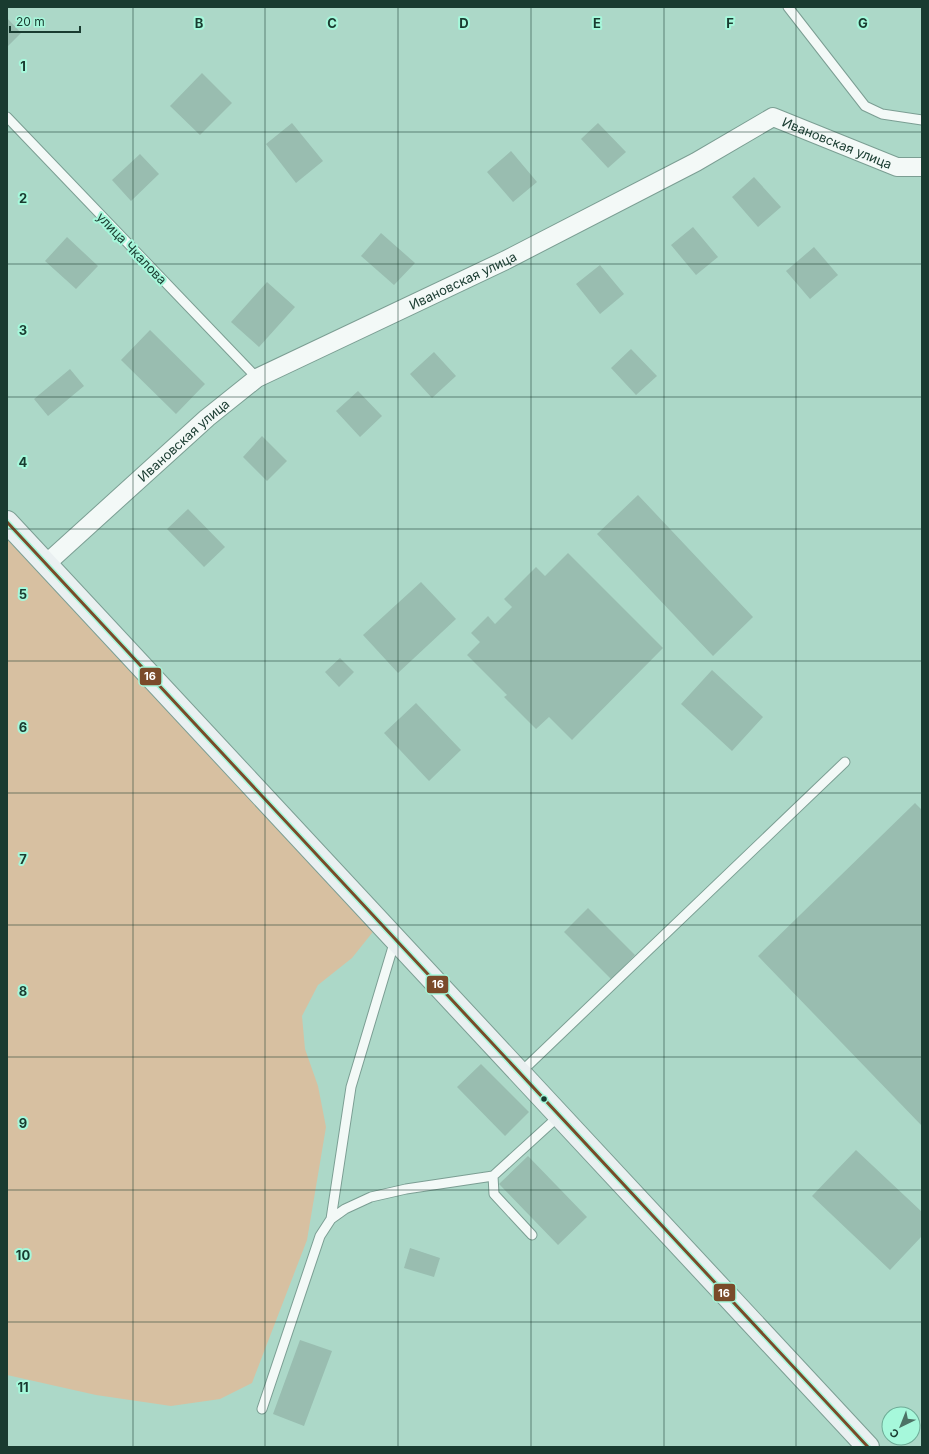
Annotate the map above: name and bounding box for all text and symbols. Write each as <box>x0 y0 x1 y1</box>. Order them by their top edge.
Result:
scale bar <box>10 8 80 34</box>
text: 20 m <box>16 14 45 29</box>
text: B <box>195 15 204 31</box>
text: C <box>327 15 337 31</box>
text: D <box>459 15 469 31</box>
text: E <box>593 15 601 31</box>
text: F <box>726 15 734 31</box>
text: G <box>858 15 868 31</box>
text: 1 <box>20 58 26 74</box>
street label: Ивановская улица <box>780 114 894 172</box>
text: 2 <box>19 190 27 206</box>
street label: улица Чкалова <box>94 209 170 287</box>
street label: Ивановская улица <box>406 248 519 313</box>
text: 3 <box>19 322 27 338</box>
street label: Ивановская улица <box>134 395 232 485</box>
text: 4 <box>19 454 28 470</box>
text: 5 <box>19 586 27 602</box>
line badge: 16 <box>139 667 162 686</box>
text: 16 <box>144 669 156 683</box>
text: 6 <box>19 719 27 735</box>
text: 7 <box>19 851 27 867</box>
line badge: 16 <box>426 975 449 994</box>
text: 16 <box>432 977 444 991</box>
text: 8 <box>19 983 27 999</box>
unlabelled marker <box>539 1094 549 1104</box>
text: 9 <box>19 1115 27 1131</box>
text: 10 <box>16 1247 30 1263</box>
line badge: 16 <box>713 1283 736 1302</box>
text: 16 <box>718 1286 730 1300</box>
text: 11 <box>17 1379 29 1395</box>
north arrow <box>881 1406 921 1446</box>
text: С <box>886 1425 902 1441</box>

